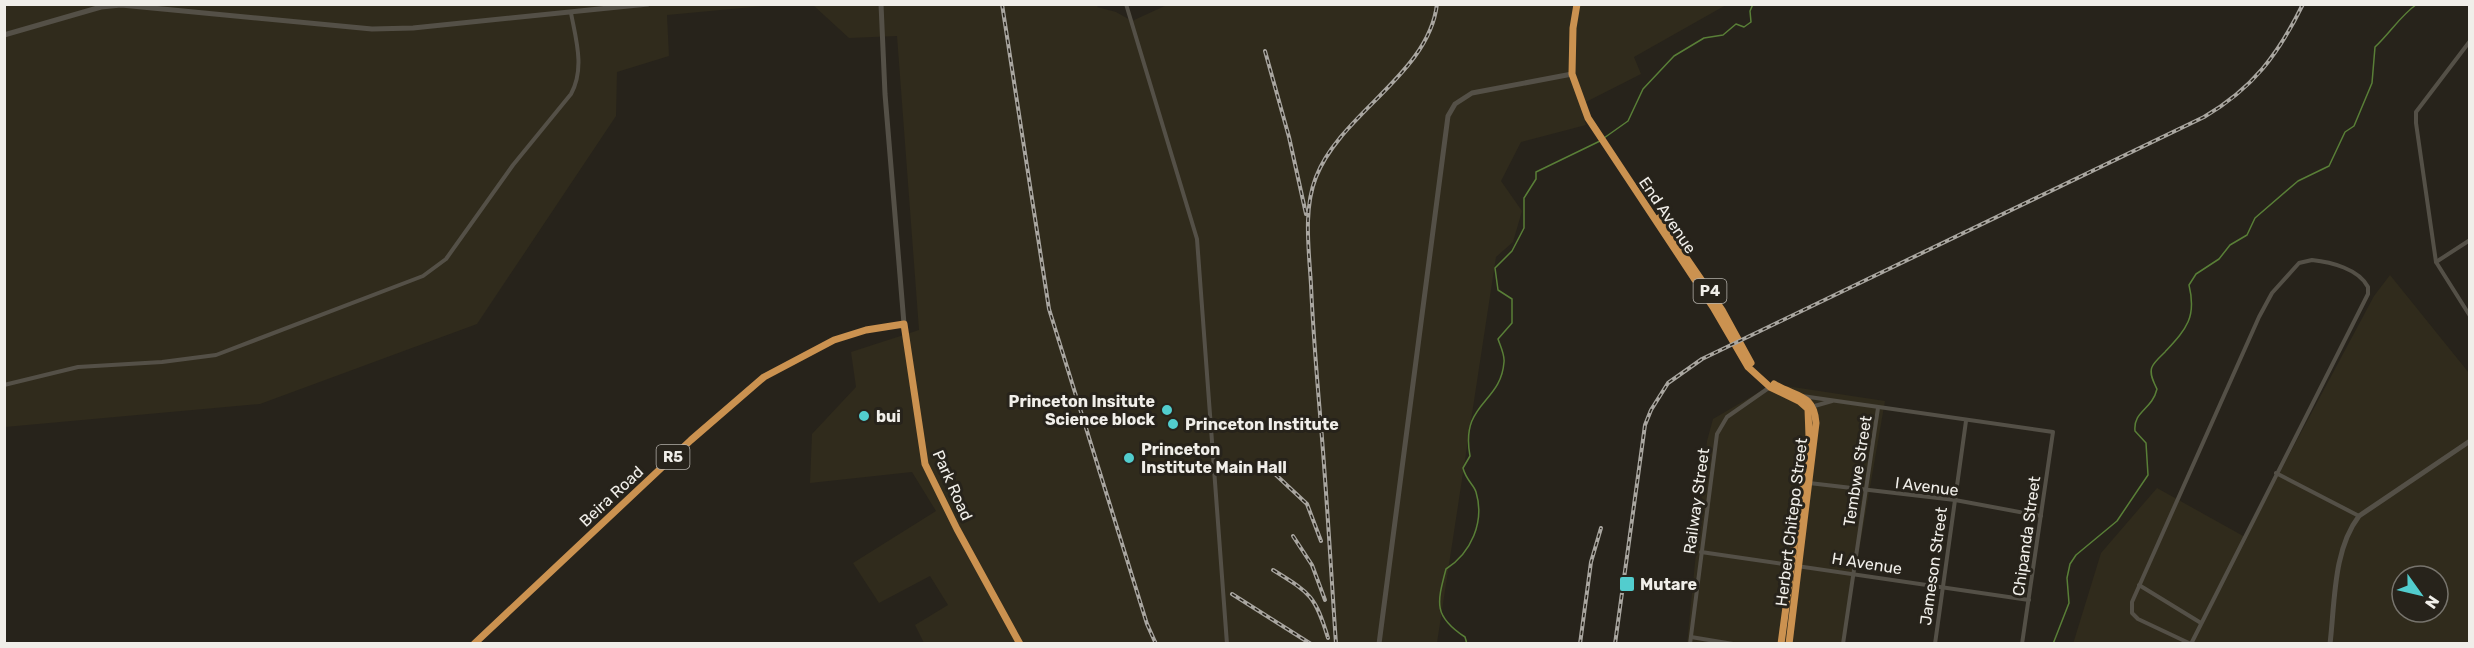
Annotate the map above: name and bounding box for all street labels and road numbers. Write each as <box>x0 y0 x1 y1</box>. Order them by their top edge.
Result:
street label: End Avenue <box>1635 173 1700 257</box>
road number: P4 <box>1694 279 1726 303</box>
street label: Tembwe Street <box>1839 414 1876 528</box>
street label: Herbert Chitepo Street <box>1772 437 1811 607</box>
road number: R5 <box>656 445 690 469</box>
street label: Park Road <box>929 447 976 523</box>
street label: Railway Street <box>1680 447 1713 555</box>
street label: Beira Road <box>576 462 647 531</box>
street label: I Avenue <box>1894 473 1960 500</box>
street label: Chipanda Street <box>2009 475 2044 597</box>
street label: Jameson Street <box>1916 506 1951 626</box>
street label: H Avenue <box>1830 549 1903 578</box>

